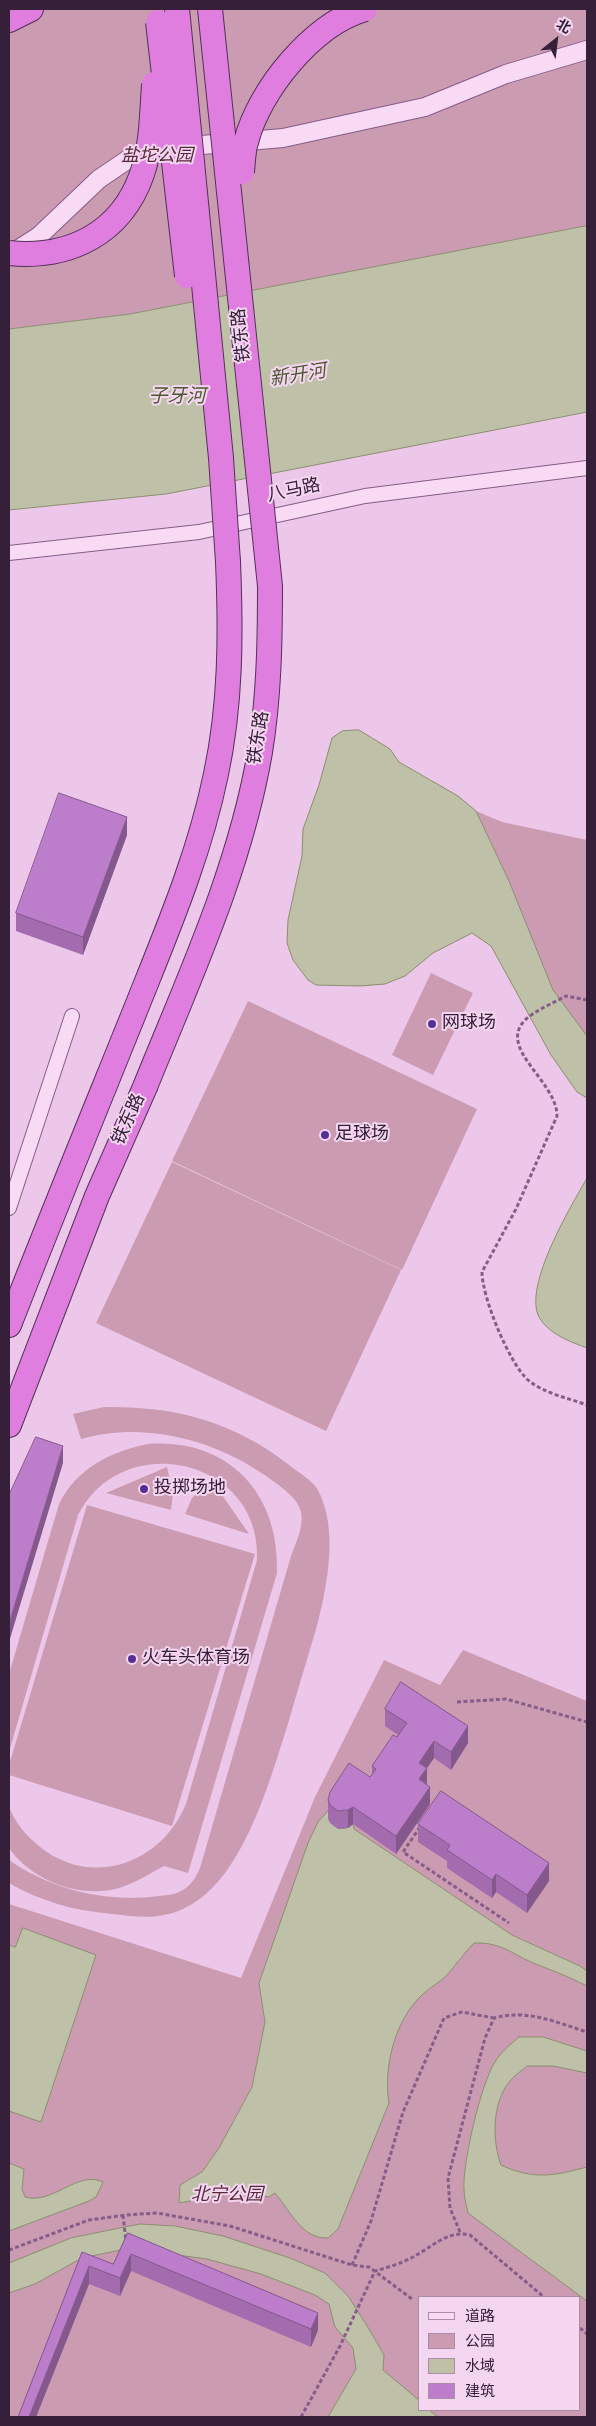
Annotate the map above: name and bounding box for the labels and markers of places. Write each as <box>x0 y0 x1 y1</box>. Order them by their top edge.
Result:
place label: 网球场 <box>442 1013 496 1035</box>
marker: 网球场 <box>426 1018 438 1030</box>
place label: 足球场 <box>335 1124 389 1146</box>
marker: 足球场 <box>319 1129 331 1141</box>
place label: 投掷场地 <box>154 1478 226 1500</box>
marker: 投掷场地 <box>138 1483 150 1495</box>
place label: 火车头体育场 <box>142 1648 250 1670</box>
marker: 火车头体育场 <box>126 1653 138 1665</box>

